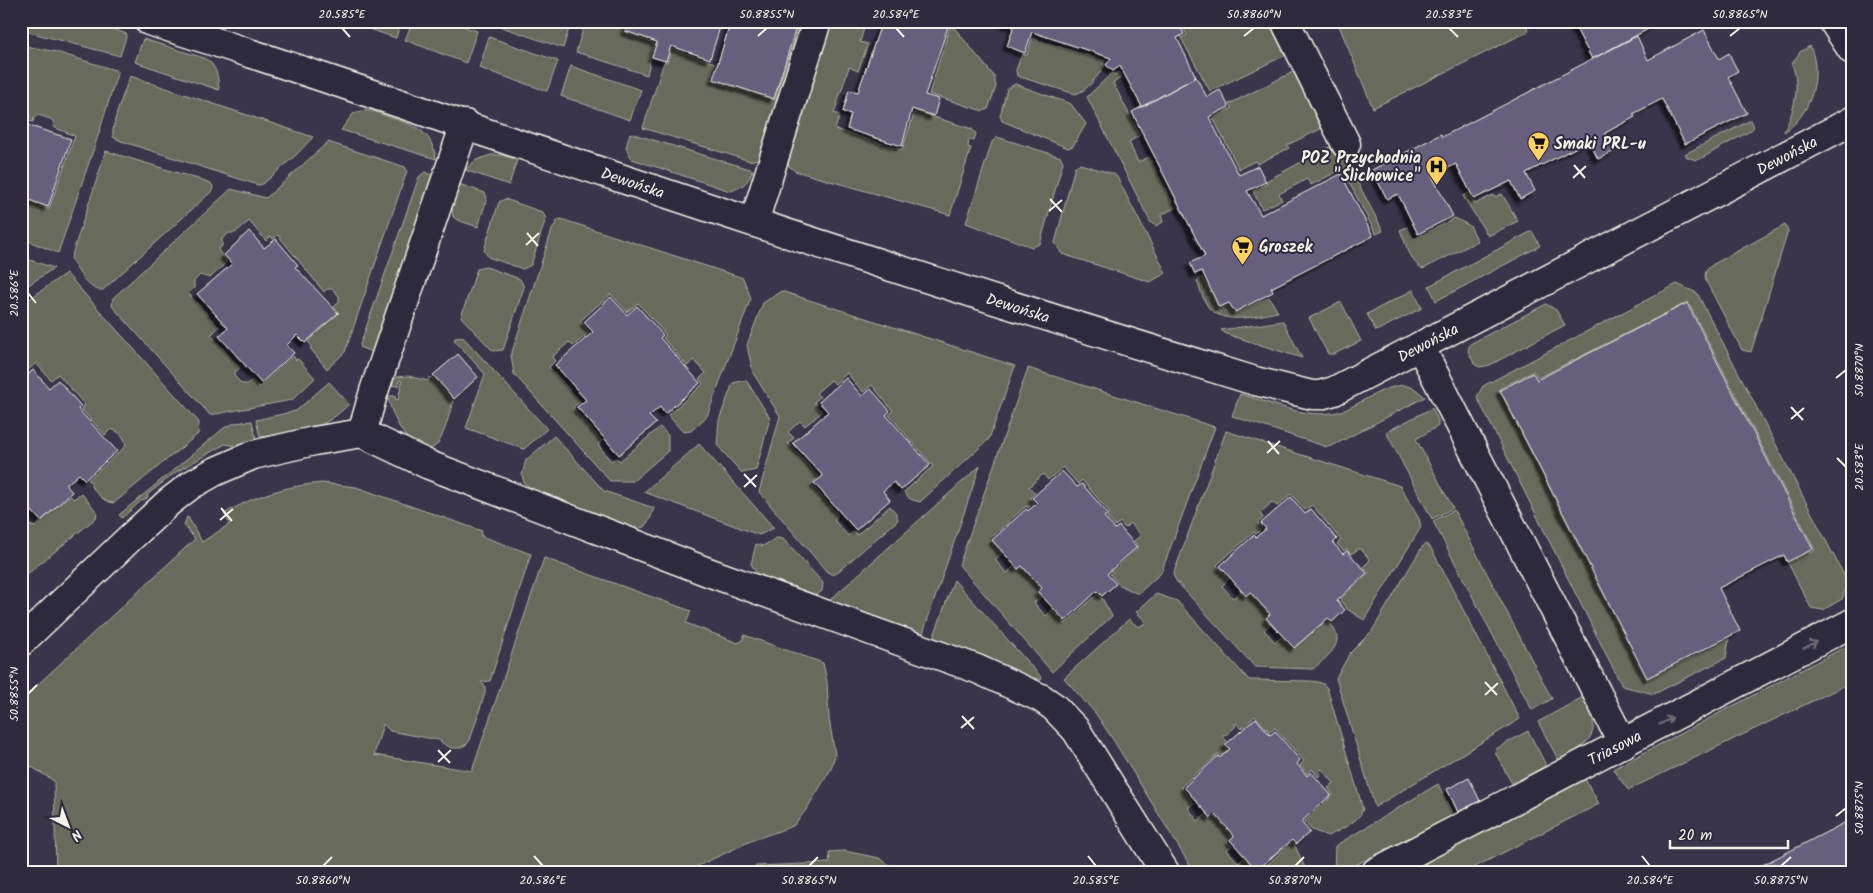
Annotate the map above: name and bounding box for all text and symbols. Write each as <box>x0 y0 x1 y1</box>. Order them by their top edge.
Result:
text: 20.585°E <box>318 5 366 24</box>
text: 50.8855°N <box>740 5 794 24</box>
text: 20.584°E <box>872 5 921 24</box>
text: 50.8860°N <box>1227 5 1281 24</box>
text: 20.583°E <box>1425 5 1474 24</box>
text: 50.8865°N <box>1712 5 1768 24</box>
street label: Dewońska <box>1752 130 1822 183</box>
supermarket icon: Smaki PRL-u <box>1526 131 1550 162</box>
place label: Smaki PRL-u <box>1554 132 1646 157</box>
place label: POZ Przychodnia "Ślichowice" <box>1301 146 1421 189</box>
hospital icon: POZ Przychodnia "Ślichowice" <box>1425 154 1449 185</box>
street label: Dewońska <box>597 161 668 206</box>
supermarket icon: Groszek <box>1231 234 1255 265</box>
place label: Groszek <box>1259 235 1314 260</box>
text: 20.586°E <box>5 268 24 317</box>
street label: Dewońska <box>982 287 1053 331</box>
street label: Dewońska <box>1393 317 1463 370</box>
text: 50.8870°N <box>1850 343 1869 397</box>
text: 20.583°E <box>1850 442 1869 491</box>
one-way arrow <box>1802 640 1817 649</box>
text: 50.8855°N <box>5 667 24 721</box>
one-way arrow <box>1658 716 1673 725</box>
street label: Triasowa <box>1584 724 1646 773</box>
text: 50.8875°N <box>1850 781 1869 835</box>
north arrow <box>42 800 92 850</box>
scale bar <box>1670 818 1788 850</box>
text: N <box>65 824 87 846</box>
text: 20 m <box>1678 824 1712 848</box>
text: 50.8860°N <box>296 871 350 890</box>
text: 20.586°E <box>519 871 568 890</box>
text: 50.8865°N <box>781 871 837 890</box>
text: 20.585°E <box>1072 871 1120 890</box>
text: 50.8870°N <box>1268 871 1322 890</box>
text: 20.584°E <box>1626 871 1675 890</box>
text: 50.8875°N <box>1754 871 1808 890</box>

